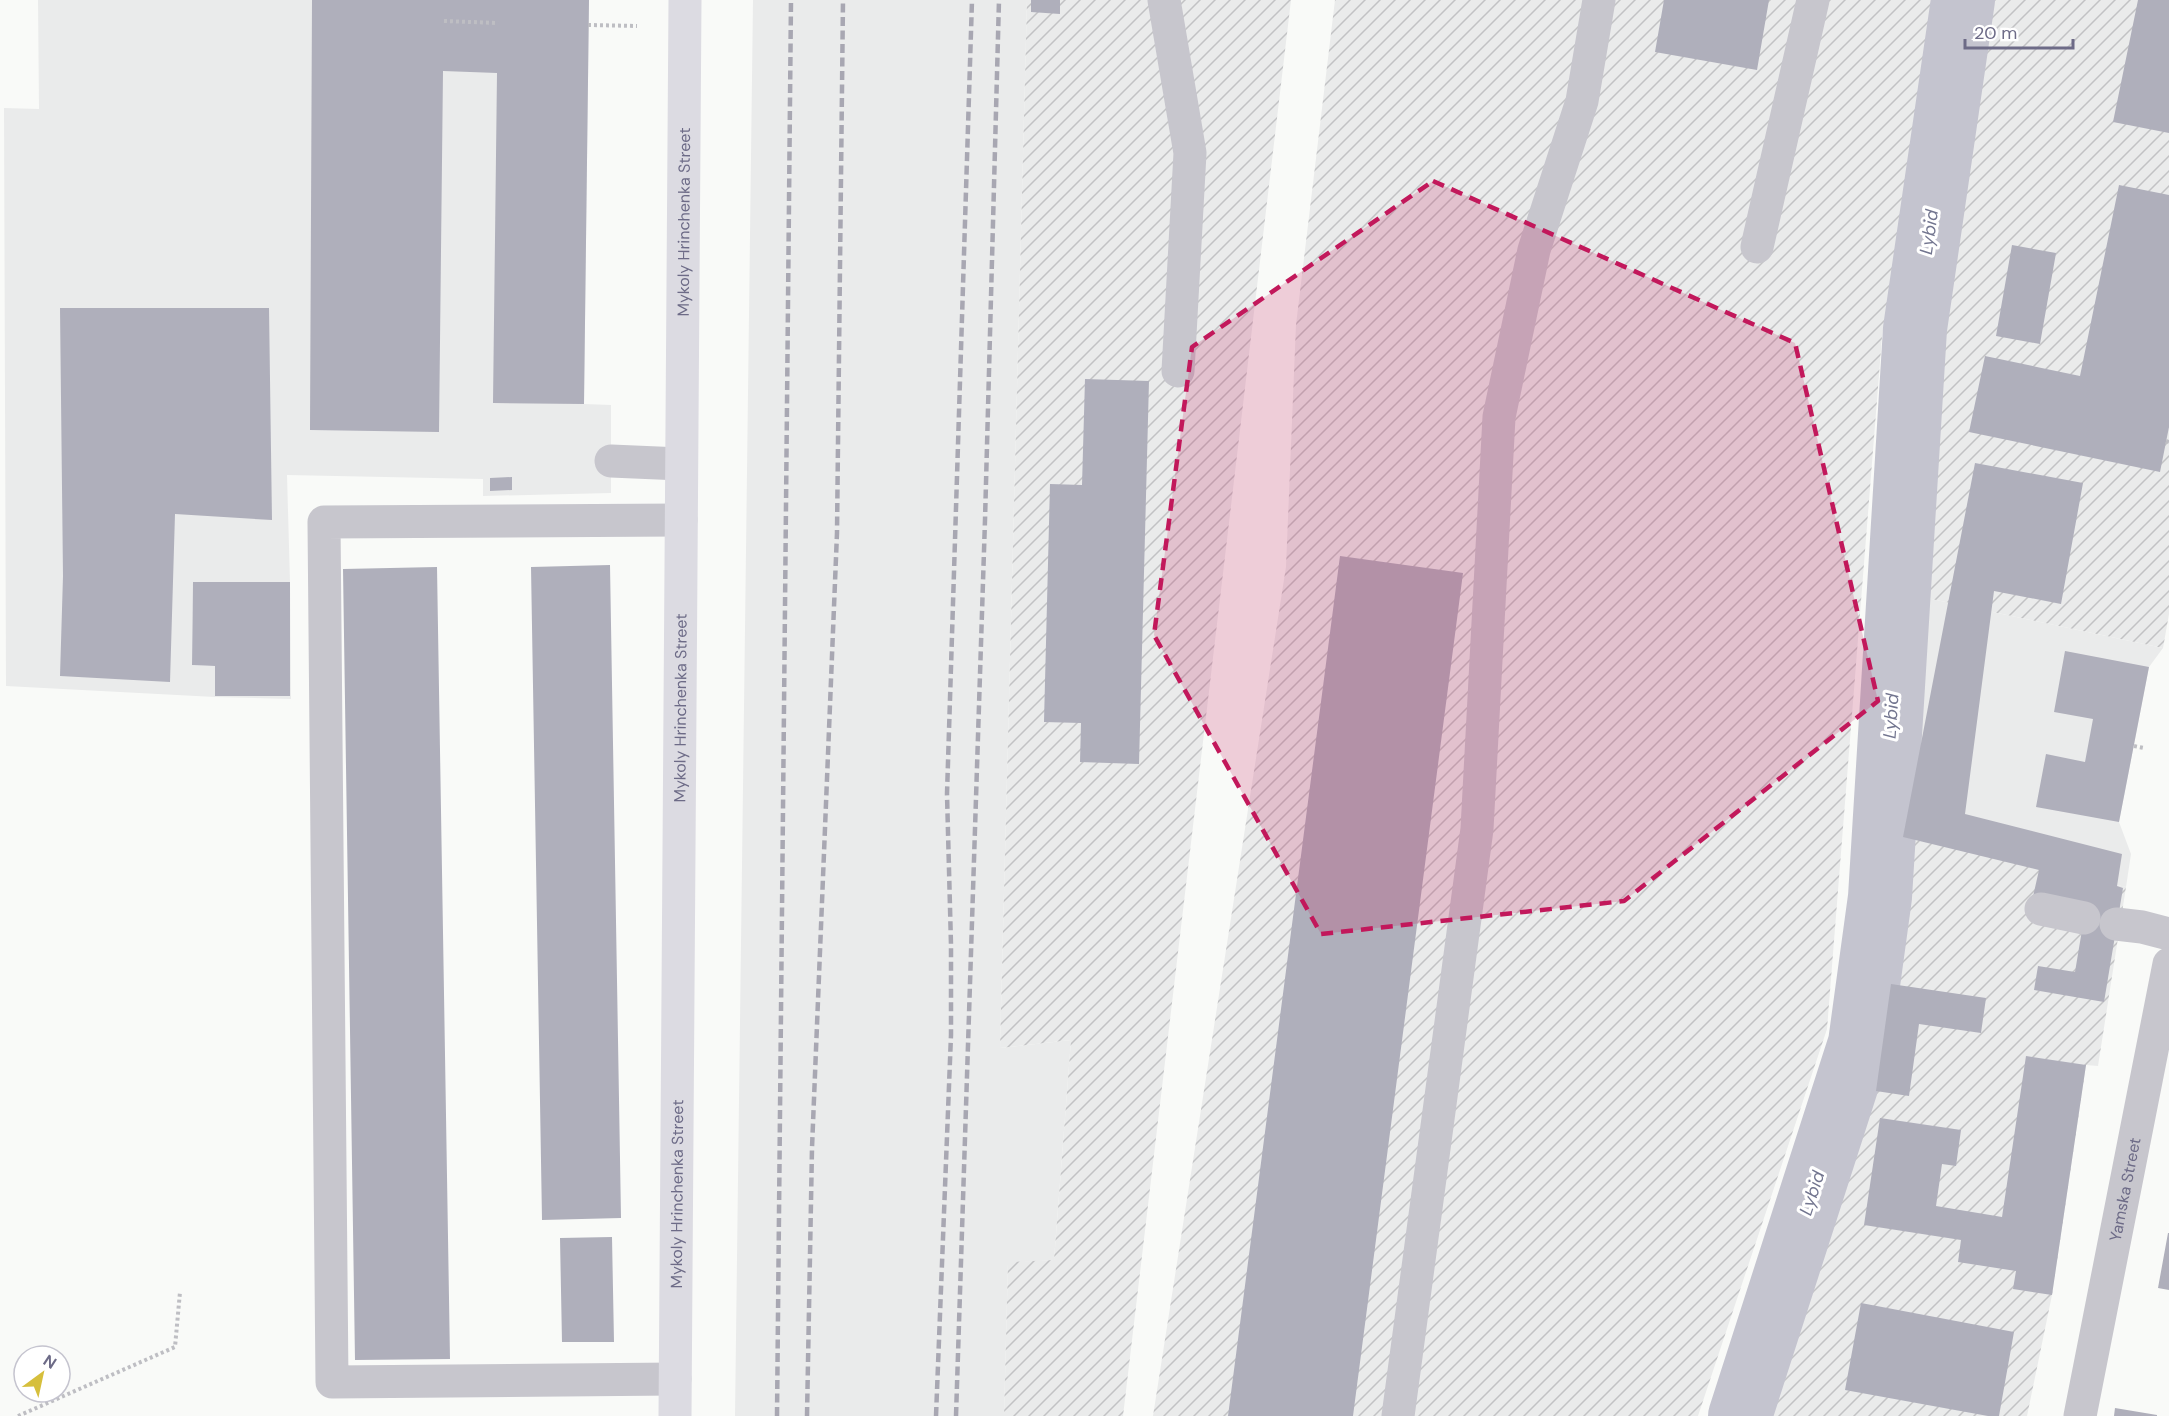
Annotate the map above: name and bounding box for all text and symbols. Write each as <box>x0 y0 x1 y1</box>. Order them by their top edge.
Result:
scale bar <box>1965 12 2073 50</box>
text: 20 m <box>1974 21 2017 45</box>
street label: Mykoly Hrinchenka Street <box>672 127 695 317</box>
water label: Lybid <box>1914 207 1944 256</box>
street label: Mykoly Hrinchenka Street <box>669 613 691 803</box>
water label: Lybid <box>1877 692 1905 739</box>
street label: Mykoly Hrinchenka Street <box>665 1099 688 1289</box>
street label: Yamska Street <box>2104 1136 2145 1243</box>
water label: Lybid <box>1794 1167 1831 1218</box>
north arrow <box>12 1344 72 1404</box>
text: N <box>39 1350 61 1374</box>

